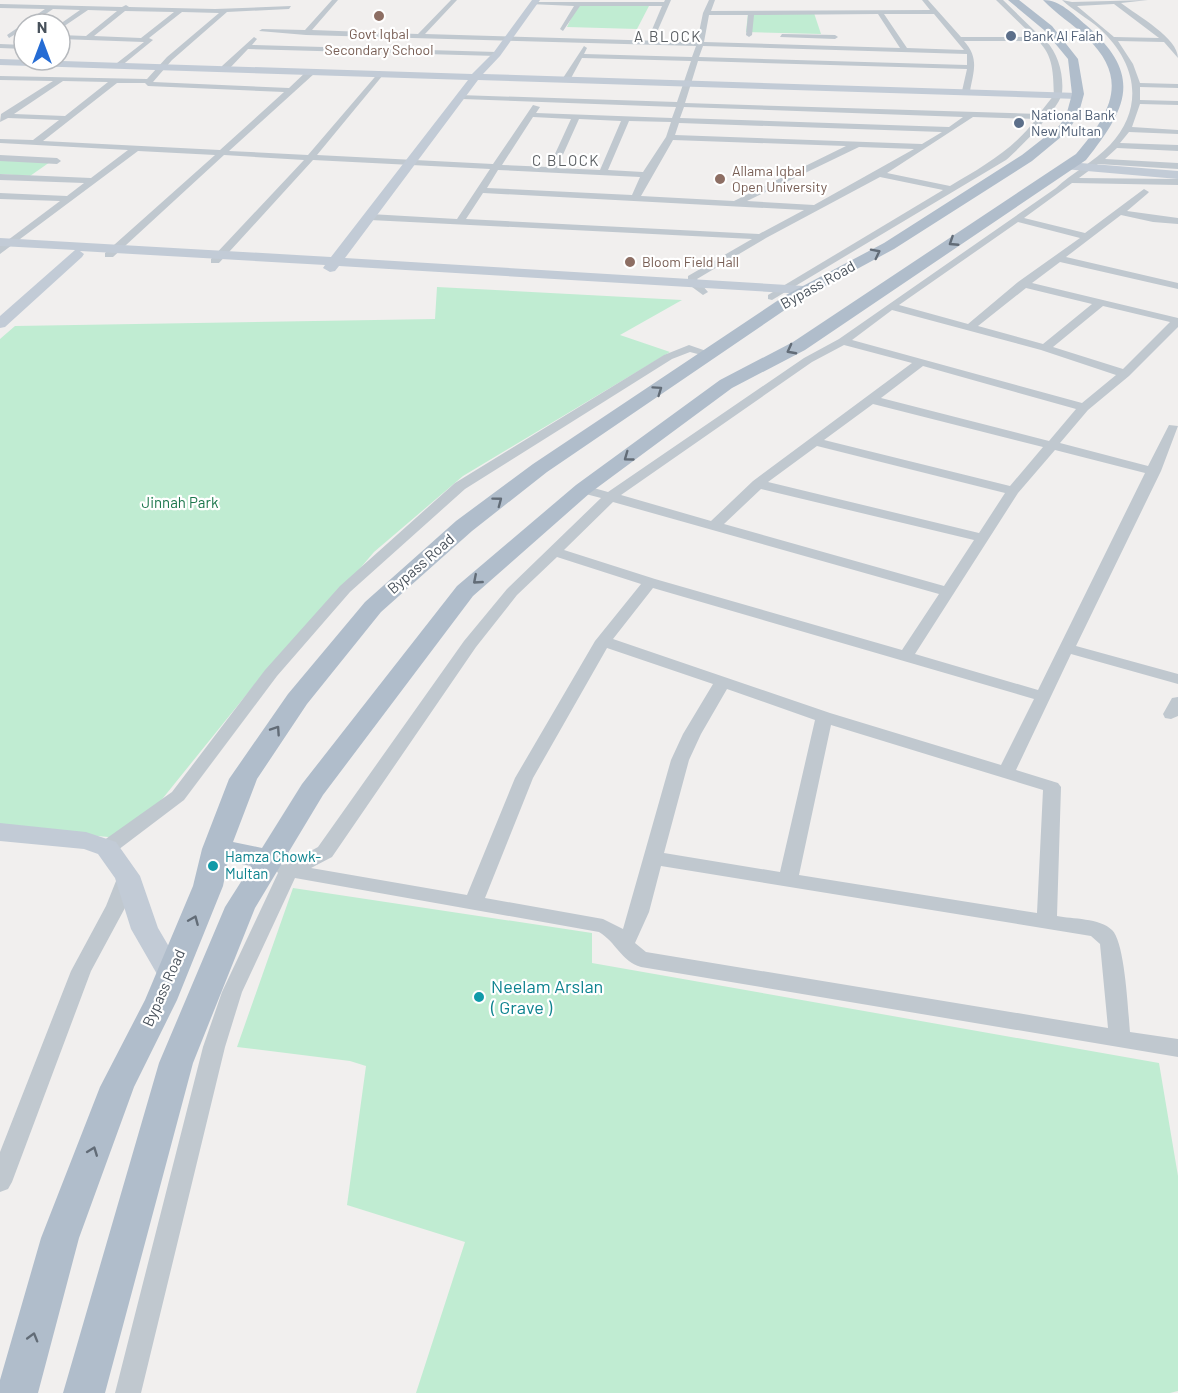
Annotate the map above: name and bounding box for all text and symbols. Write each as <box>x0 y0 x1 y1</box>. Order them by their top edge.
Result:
marker: Govt Iqbal Secondary School <box>372 9 386 23</box>
north arrow <box>12 12 72 72</box>
text: N <box>37 17 47 36</box>
place label: Govt Iqbal Secondary School <box>325 25 433 58</box>
district label: A BLOCK <box>634 27 702 45</box>
place label: Bank Al Falah <box>1023 27 1103 44</box>
marker: Bank Al Falah <box>1004 29 1018 43</box>
place label: National Bank New Multan <box>1031 106 1115 139</box>
marker: National Bank New Multan <box>1012 116 1026 130</box>
district label: C BLOCK <box>532 151 600 169</box>
place label: Allama Iqbal Open University <box>732 162 828 195</box>
marker: Allama Iqbal Open University <box>713 172 727 186</box>
one-way arrow <box>949 235 959 247</box>
one-way arrow <box>870 249 881 260</box>
place label: Bloom Field Hall <box>642 253 739 270</box>
marker: Bloom Field Hall <box>623 255 637 269</box>
street label: Bypass Road <box>777 256 858 312</box>
one-way arrow <box>786 343 797 354</box>
one-way arrow <box>651 386 662 397</box>
one-way arrow <box>623 449 634 460</box>
park label: Jinnah Park <box>142 493 219 511</box>
one-way arrow <box>491 497 502 508</box>
street label: Bypass Road <box>383 529 457 597</box>
one-way arrow <box>473 573 484 584</box>
one-way arrow <box>269 726 280 737</box>
place label: Hamza Chowk- Multan <box>225 847 321 882</box>
marker: Hamza Chowk- Multan <box>206 859 220 873</box>
one-way arrow <box>187 915 199 926</box>
street label: Bypass Road <box>138 946 188 1029</box>
place label: Neelam Arslan ( Grave ) <box>490 975 603 1018</box>
marker: Neelam Arslan ( Grave ) <box>472 990 486 1004</box>
one-way arrow <box>86 1147 98 1158</box>
one-way arrow <box>25 1332 38 1342</box>

